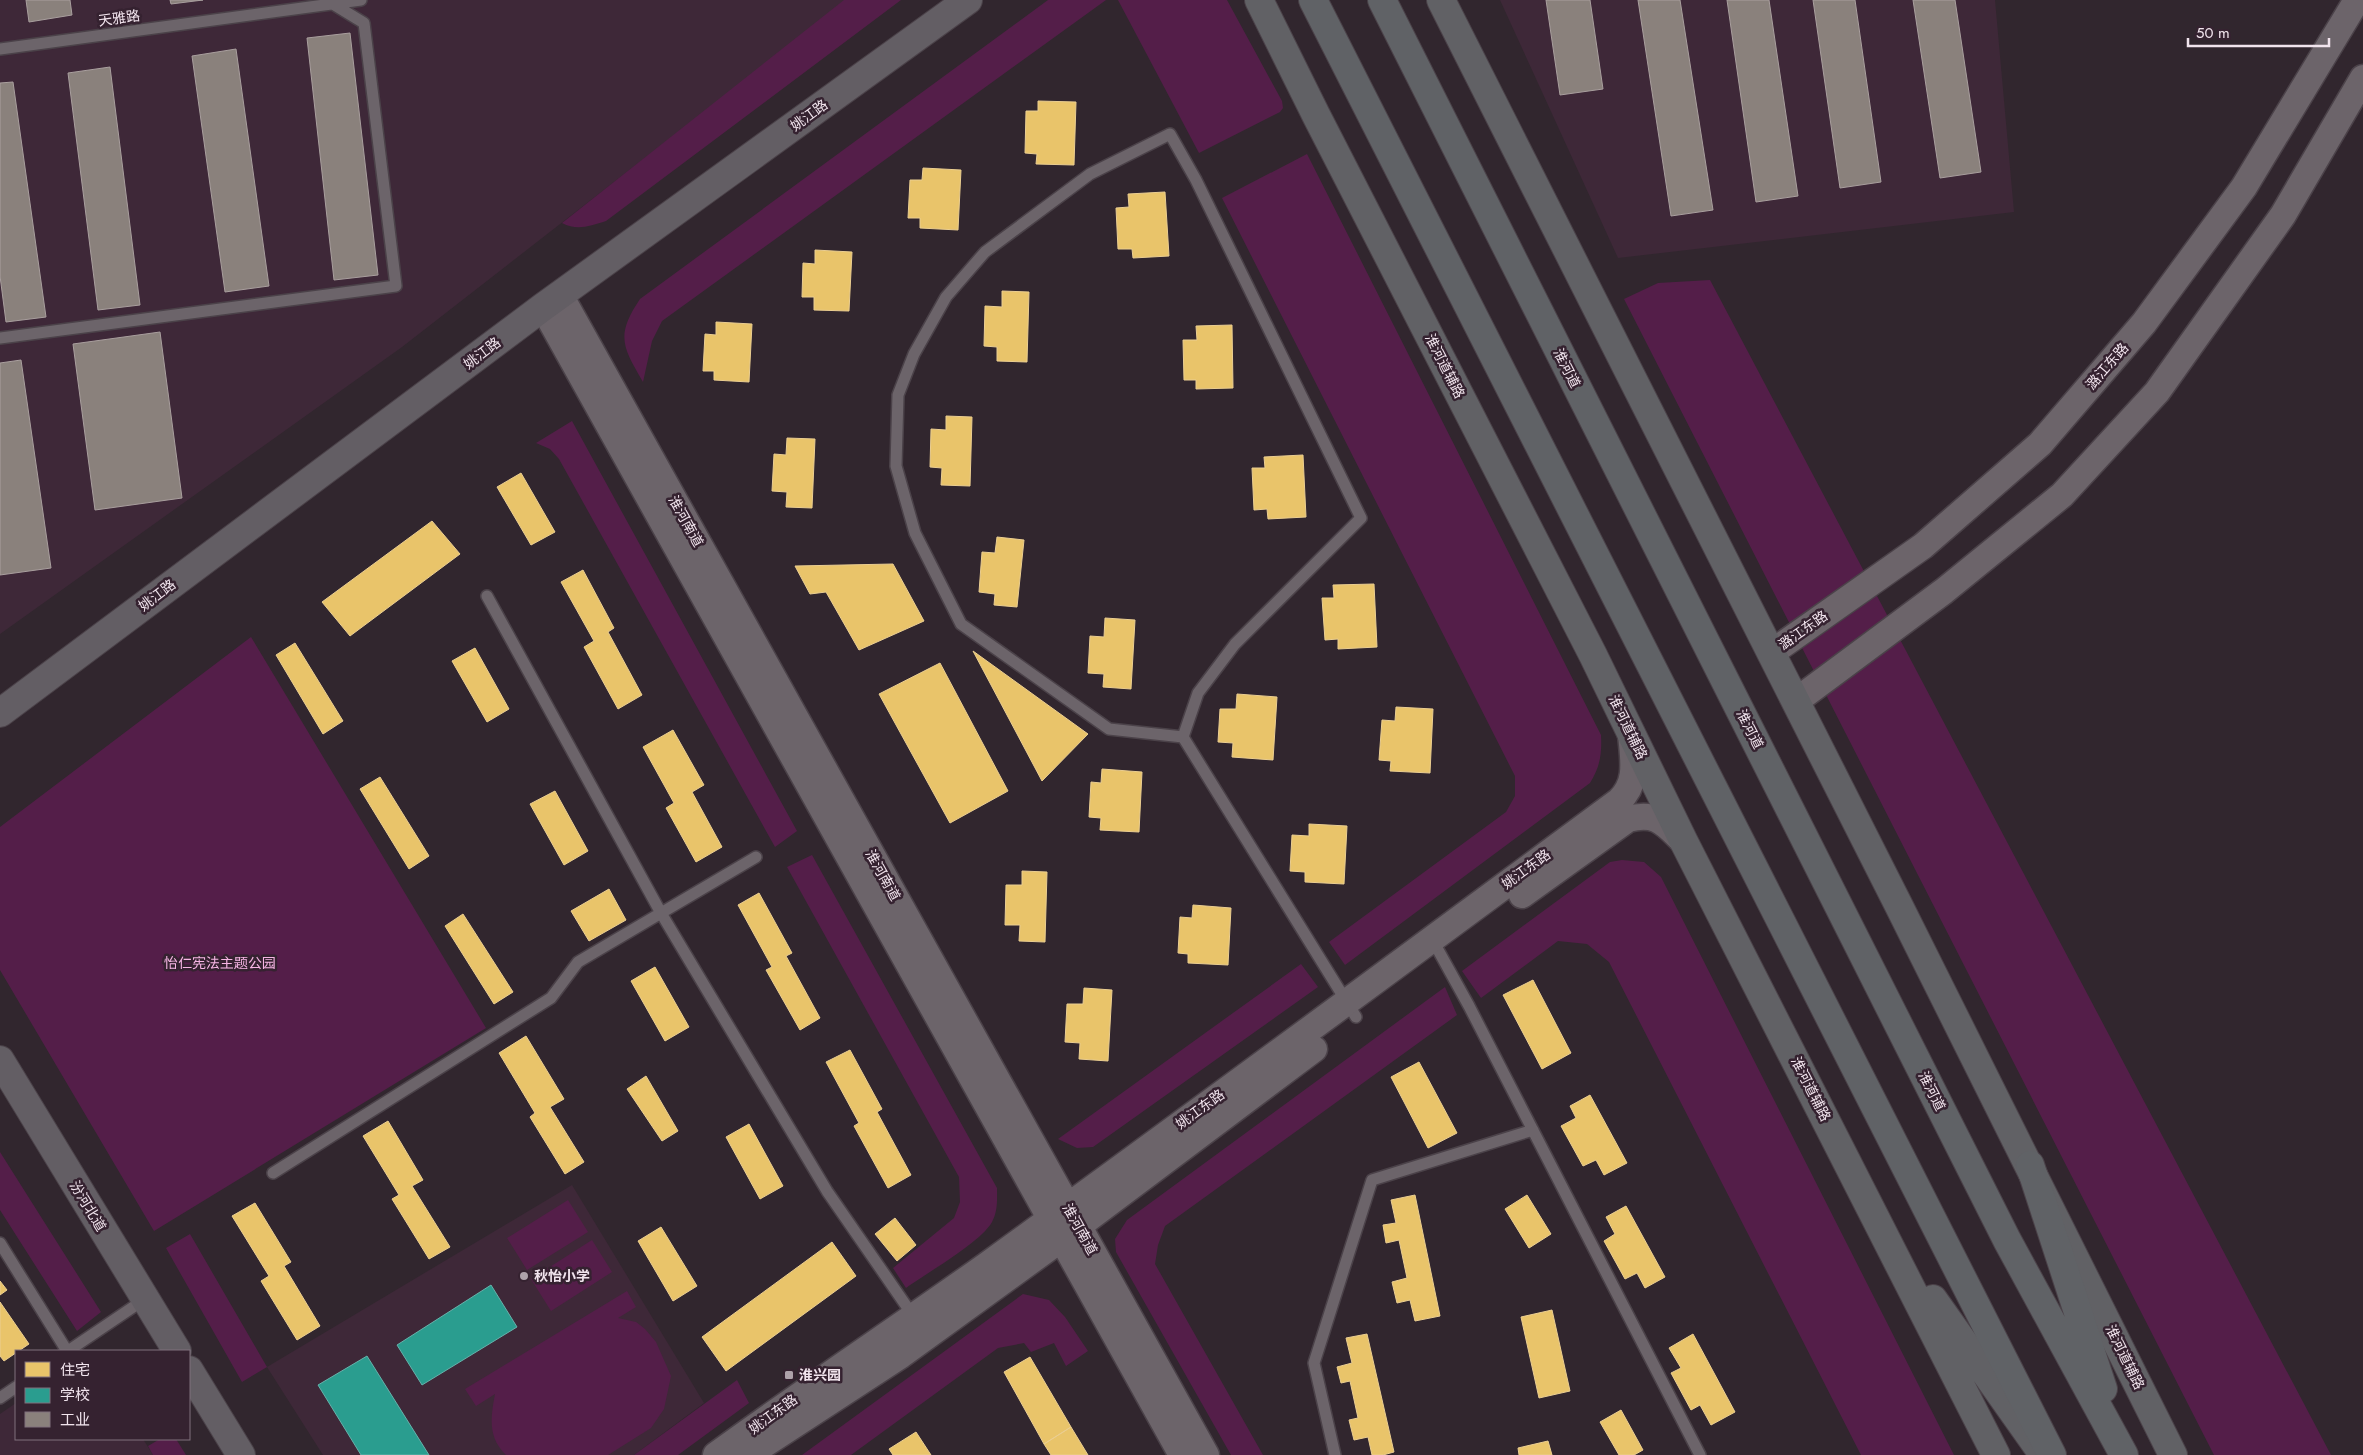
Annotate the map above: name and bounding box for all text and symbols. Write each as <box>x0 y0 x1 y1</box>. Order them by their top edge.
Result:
street label: 天雅路 <box>97 5 141 31</box>
scale bar <box>2188 15 2329 47</box>
text: 50 m <box>2196 22 2230 44</box>
street label: 姚江路 <box>786 95 832 135</box>
street label: 淮河道辅路 <box>1420 330 1470 402</box>
street label: 姚江路 <box>459 332 505 374</box>
street label: 潞江东路 <box>2081 338 2133 394</box>
street label: 淮河道 <box>1549 345 1585 391</box>
street label: 淮河南道 <box>664 492 708 550</box>
street label: 姚江路 <box>134 574 180 616</box>
street label: 潞江东路 <box>1774 606 1832 654</box>
street label: 淮河道辅路 <box>1604 691 1652 763</box>
street label: 淮河道 <box>1732 706 1768 752</box>
street label: 姚江东路 <box>1497 844 1555 894</box>
street label: 淮河南道 <box>861 846 905 904</box>
park label: 怡仁宪法主题公园 <box>164 953 276 973</box>
street label: 淮河道辅路 <box>1786 1053 1836 1125</box>
street label: 淮河道 <box>1914 1068 1950 1114</box>
street label: 姚江东路 <box>1171 1084 1229 1134</box>
street label: 汾河北道 <box>65 1177 111 1235</box>
street label: 淮河南道 <box>1058 1200 1102 1258</box>
place label: 秋怡小学 <box>534 1266 590 1286</box>
marker: 秋怡小学 <box>518 1270 530 1282</box>
street label: 淮河道辅路 <box>2101 1321 2149 1393</box>
legend <box>15 1350 190 1440</box>
text: 住宅 <box>60 1359 90 1381</box>
place label: 淮兴园 <box>799 1365 841 1385</box>
marker: 淮兴园 <box>783 1369 795 1381</box>
text: 学校 <box>60 1384 90 1406</box>
street label: 姚江东路 <box>744 1389 802 1439</box>
text: 工业 <box>60 1409 90 1431</box>

